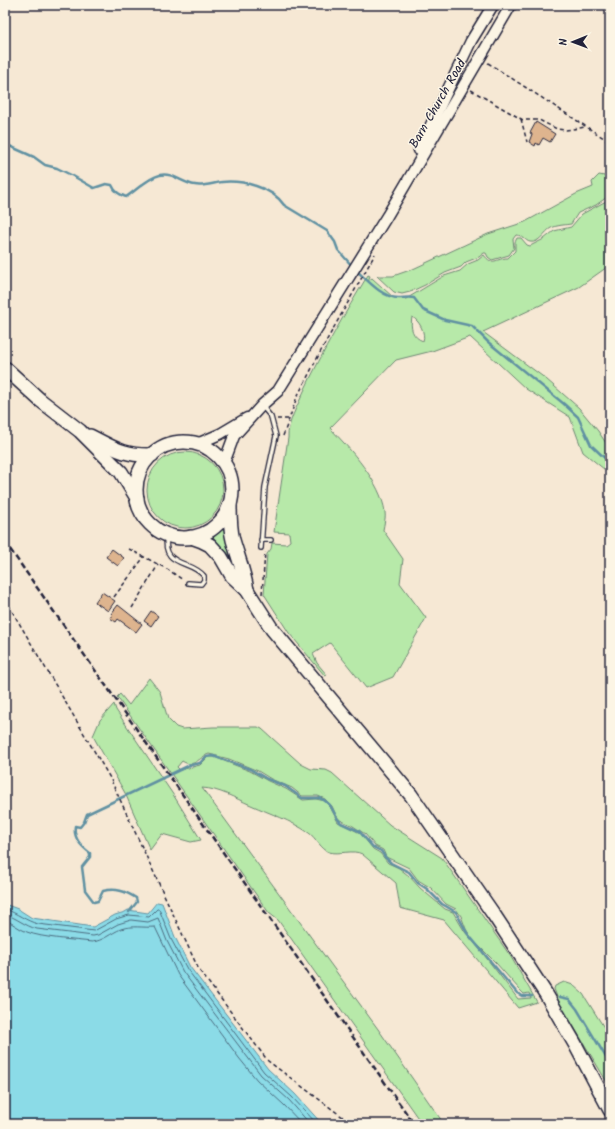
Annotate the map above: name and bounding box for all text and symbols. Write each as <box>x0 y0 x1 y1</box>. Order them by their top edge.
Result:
north arrow <box>553 22 593 62</box>
text: N <box>555 38 573 46</box>
street label: Barn Church Road <box>404 55 472 153</box>

